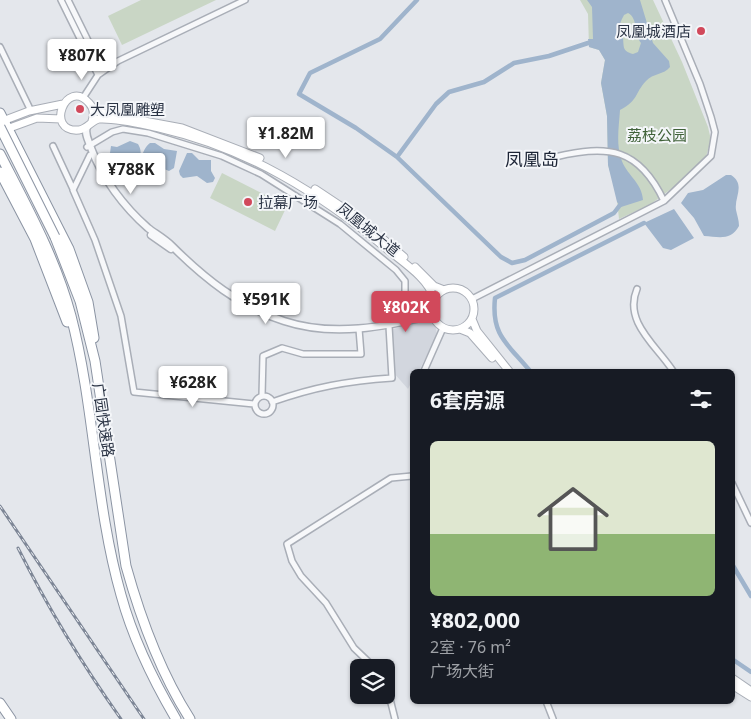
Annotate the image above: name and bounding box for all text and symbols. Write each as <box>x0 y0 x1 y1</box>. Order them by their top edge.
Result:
place label: 凤凰城酒店 <box>616 21 691 41</box>
marker: 凤凰城酒店 <box>695 25 707 37</box>
pin: ¥807K <box>47 38 117 81</box>
text: ¥807K <box>58 44 106 66</box>
place label: 大凤凰雕塑 <box>90 99 165 119</box>
marker: 大凤凰雕塑 <box>74 103 86 115</box>
pin: ¥1.82M <box>245 116 327 159</box>
text: ¥1.82M <box>258 122 314 144</box>
park label: 荔枝公园 <box>627 125 687 145</box>
district label: 凤凰岛 <box>505 147 559 171</box>
pin: ¥788K <box>96 152 166 195</box>
text: ¥788K <box>107 158 155 180</box>
place label: 拉幕广场 <box>258 192 318 212</box>
marker: 拉幕广场 <box>242 196 254 208</box>
street label: 凤凰城大道 <box>334 198 404 260</box>
pin: ¥591K <box>231 282 301 325</box>
text: ¥591K <box>242 288 290 310</box>
pin: ¥802K <box>371 290 441 333</box>
text: ¥802K <box>382 296 430 318</box>
pin: ¥628K <box>158 366 228 408</box>
text: ¥628K <box>169 371 217 393</box>
street label: 广园快速路 <box>89 381 119 459</box>
icon: filters <box>687 385 715 413</box>
text: 6套房源 <box>430 386 505 414</box>
icon: home <box>528 474 618 564</box>
text: ¥802,000 <box>430 606 520 634</box>
text: 2室 · 76 m² <box>430 636 511 658</box>
map controls <box>350 659 395 704</box>
button: layers <box>350 659 395 704</box>
text: 广场大街 <box>430 660 494 682</box>

